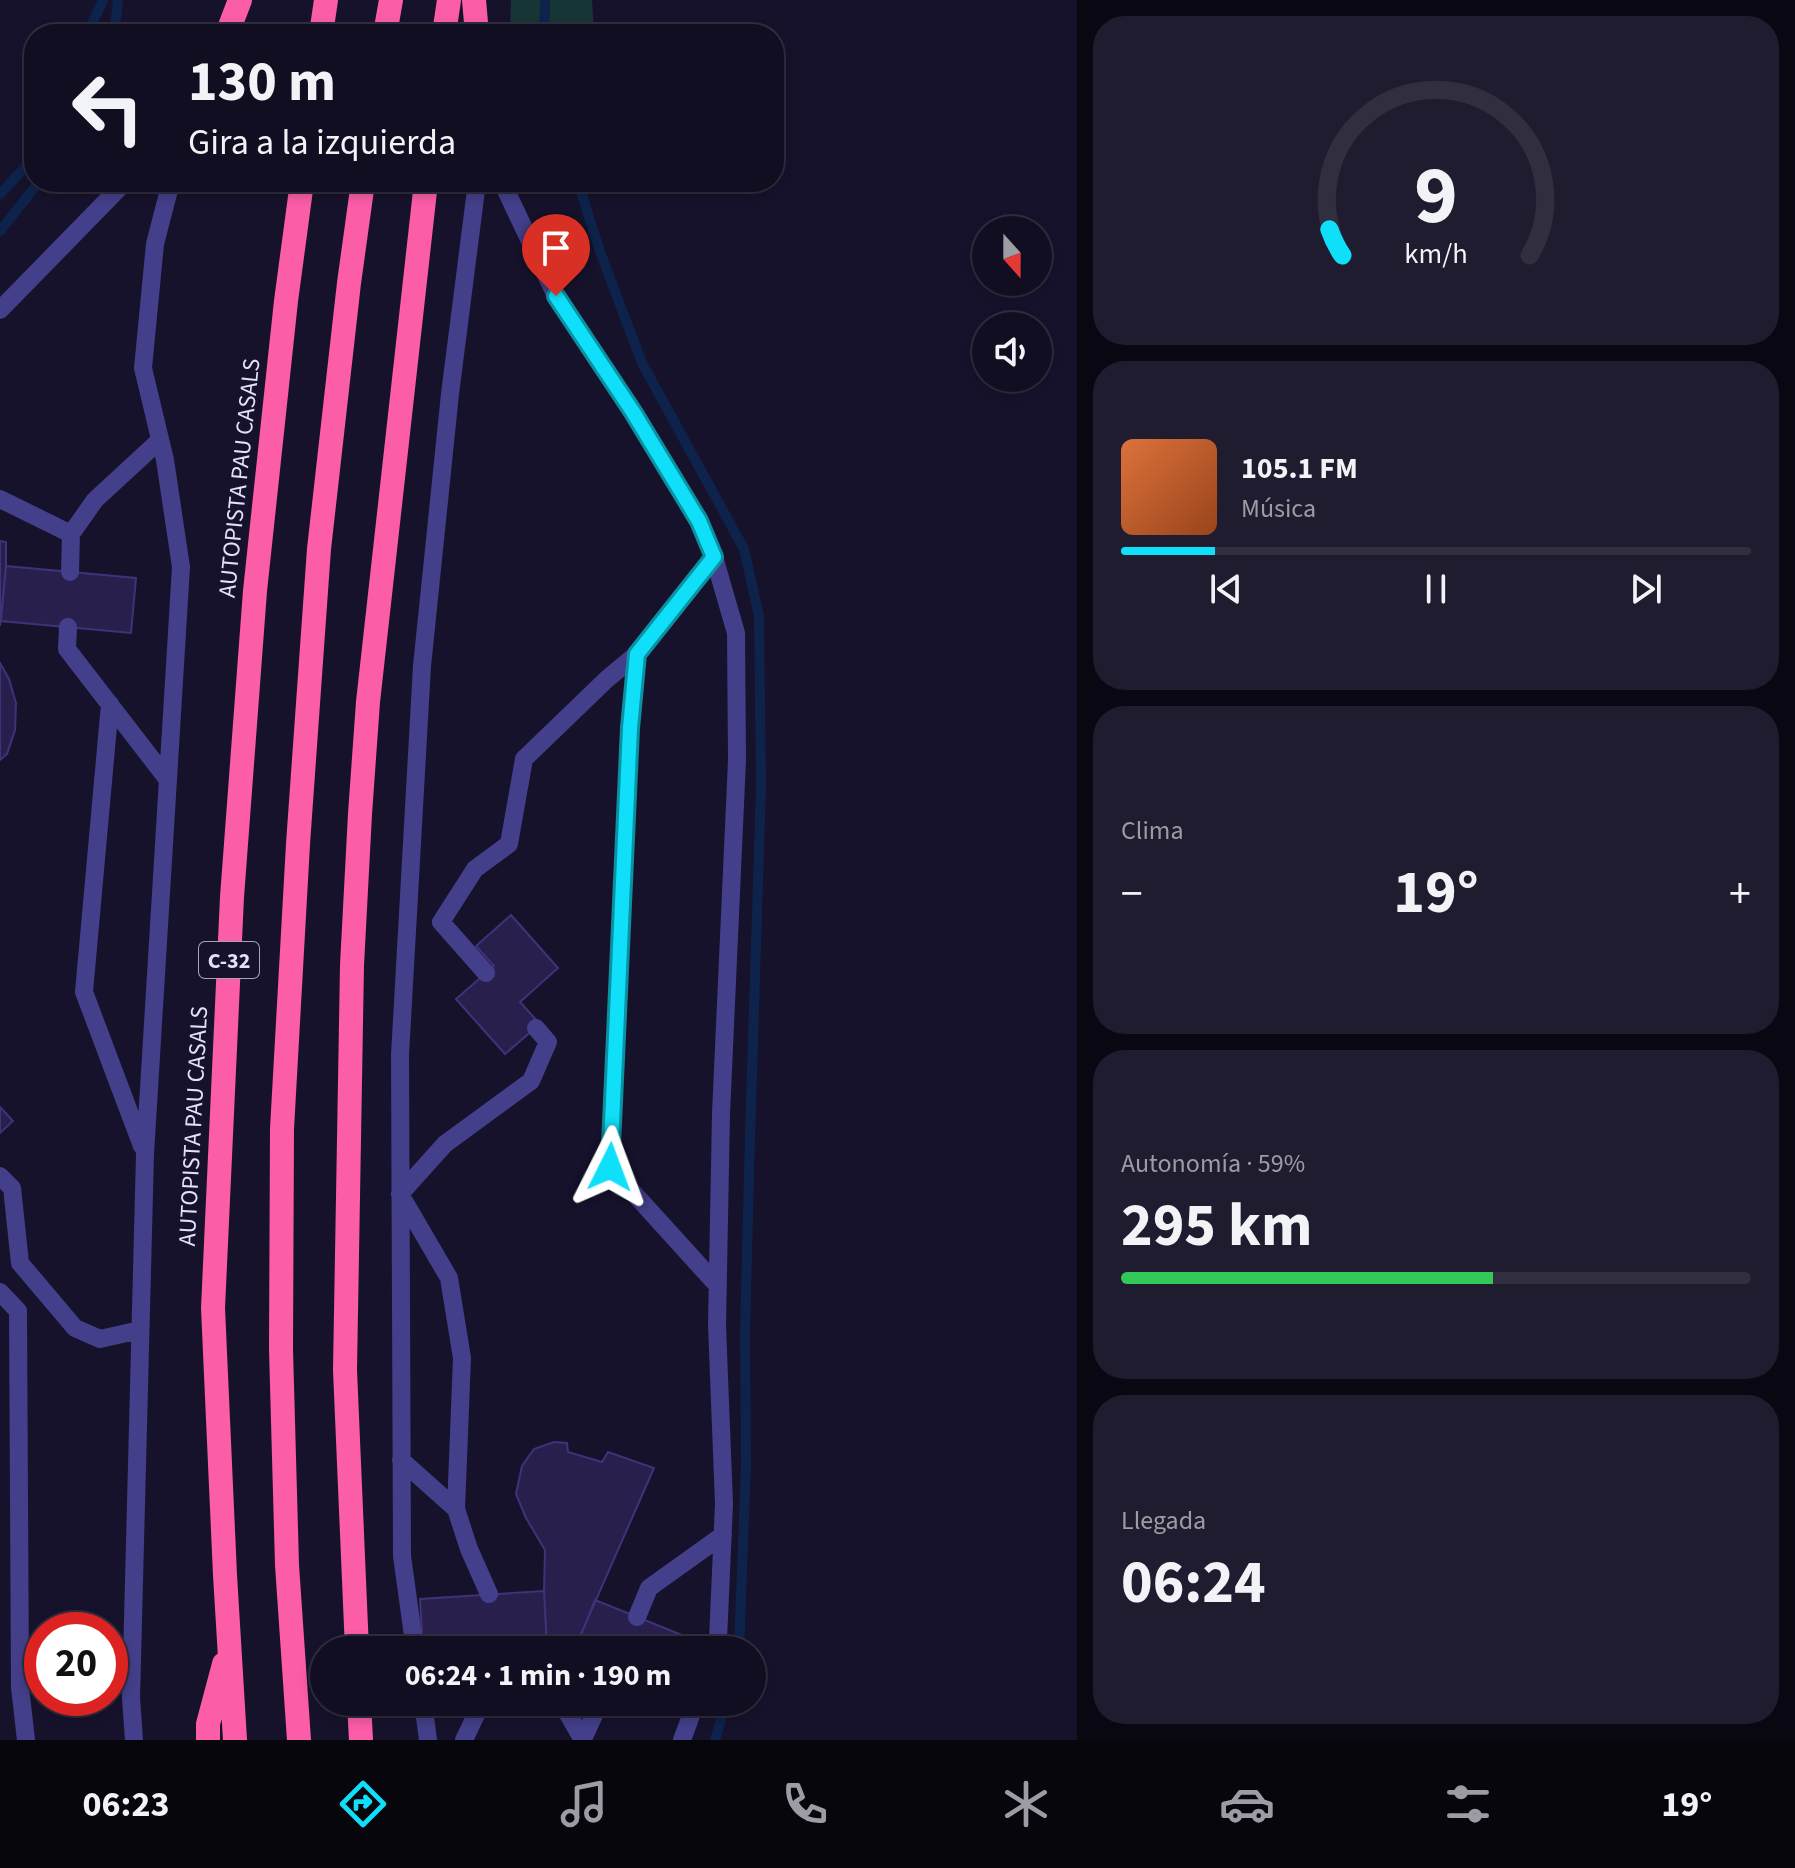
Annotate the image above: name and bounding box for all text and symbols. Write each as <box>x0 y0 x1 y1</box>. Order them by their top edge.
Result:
text: 130 m <box>188 43 336 122</box>
icon: left <box>56 56 160 160</box>
text: Gira a la izquierda <box>188 117 456 168</box>
text: 9 <box>1414 137 1458 255</box>
pin <box>522 214 590 296</box>
north arrow <box>972 216 1052 296</box>
map controls <box>972 216 1052 392</box>
icon: arrive <box>534 226 578 270</box>
text: km/h <box>1404 235 1468 275</box>
button: sound <box>972 312 1052 392</box>
street label: AUTOPISTA PAU CASALS <box>210 357 269 599</box>
text: 105.1 FM <box>1241 447 1358 490</box>
text: Música <box>1241 490 1316 527</box>
icon: previous <box>1204 567 1248 611</box>
icon: pause <box>1414 567 1458 611</box>
icon: next <box>1624 567 1668 611</box>
text: Clima <box>1121 812 1184 849</box>
text: 19° <box>1393 851 1479 936</box>
text: − <box>1121 863 1143 926</box>
text: + <box>1729 863 1751 926</box>
road number: C-32 <box>199 942 259 978</box>
street label: AUTOPISTA PAU CASALS <box>170 1005 217 1247</box>
position arrow <box>568 1125 652 1209</box>
text: Autonomía · 59% <box>1121 1145 1305 1182</box>
text: 295 km <box>1121 1184 1312 1269</box>
text: Llegada <box>1121 1502 1206 1539</box>
text: 06:24 <box>1121 1541 1266 1626</box>
speed limit sign: 20 <box>24 1612 128 1716</box>
text: 06:24 · 1 min · 190 m <box>405 1654 671 1697</box>
icon: directions <box>335 1776 391 1832</box>
icon: music <box>556 1776 612 1832</box>
icon: phone <box>777 1776 833 1832</box>
icon: climate <box>998 1776 1054 1832</box>
icon: car <box>1219 1776 1275 1832</box>
icon: filters <box>1440 1776 1496 1832</box>
text: 06:23 <box>83 1779 169 1830</box>
text: 19° <box>1661 1779 1712 1830</box>

